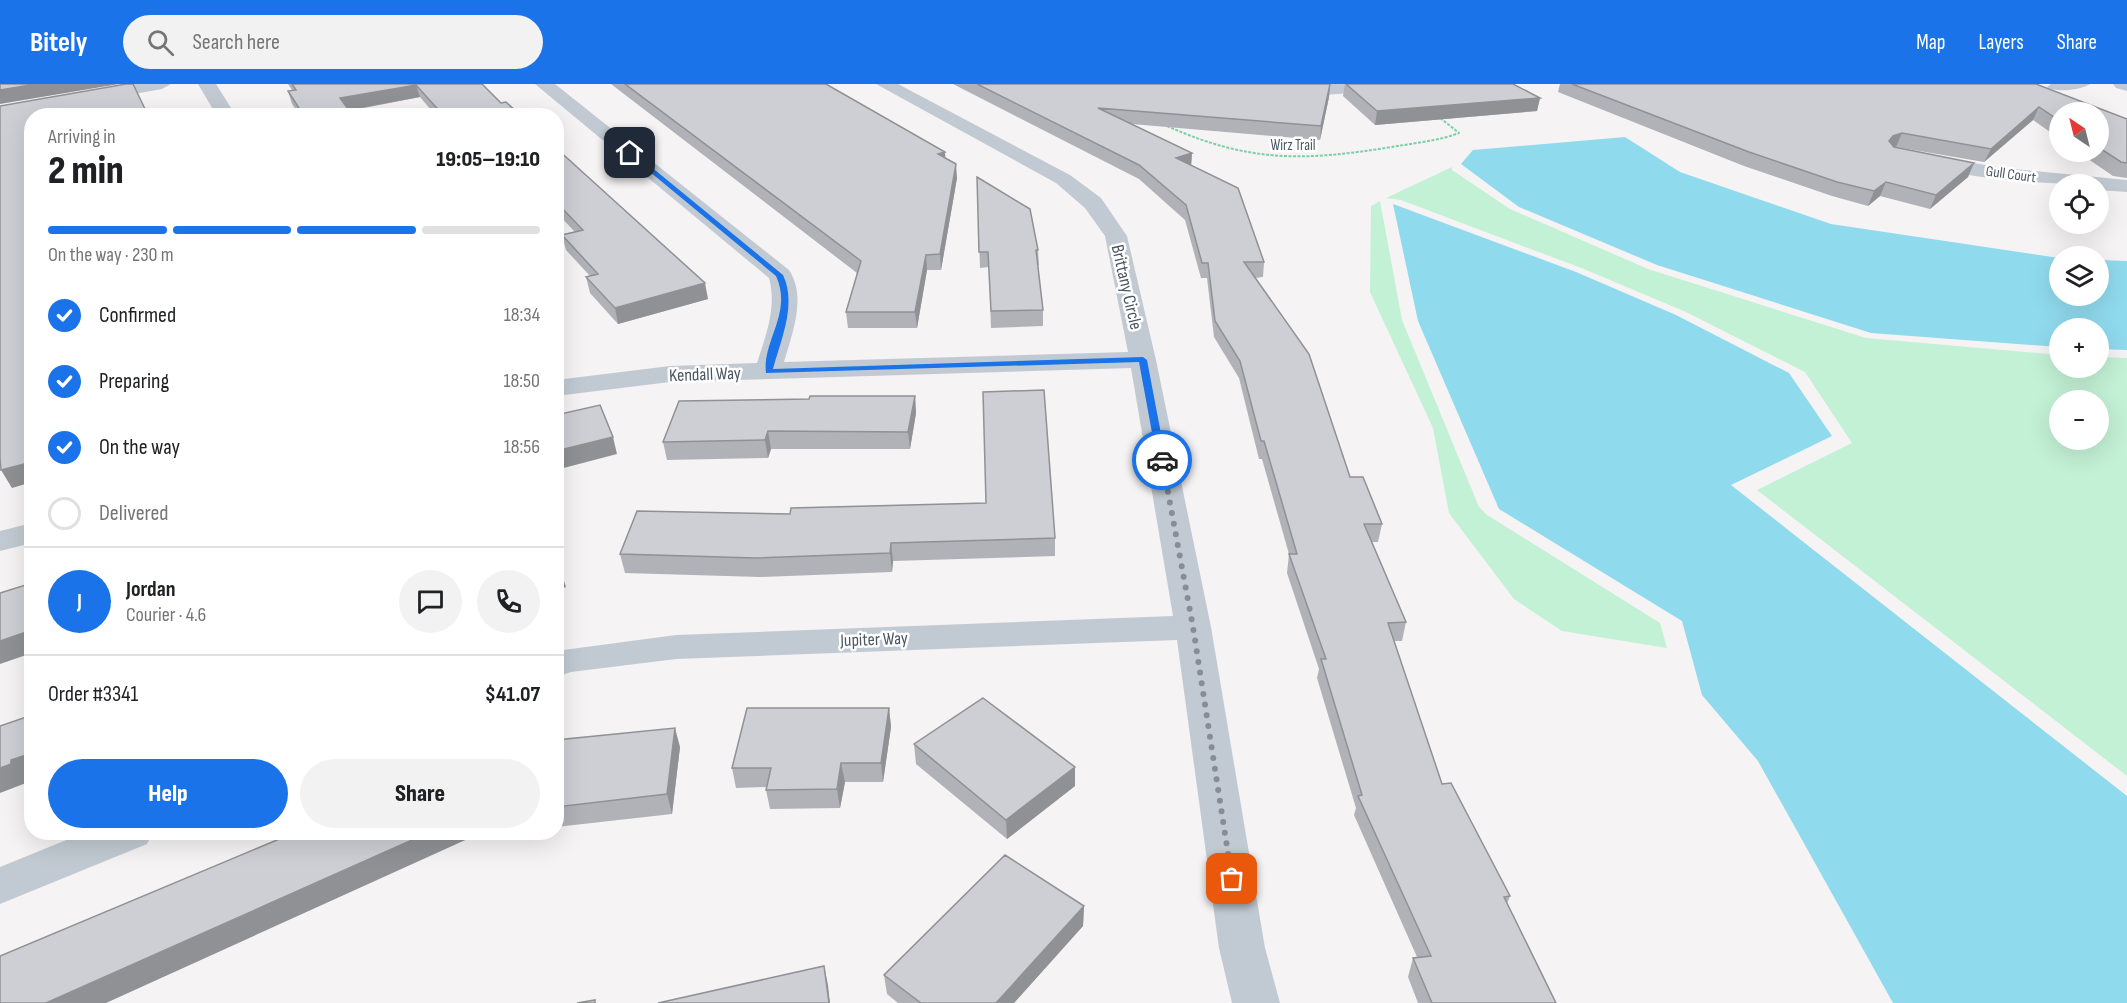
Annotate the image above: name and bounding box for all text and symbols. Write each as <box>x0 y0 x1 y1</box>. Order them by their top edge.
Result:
search box <box>123 15 543 69</box>
text: Bitely <box>30 26 87 59</box>
icon: search <box>144 26 177 59</box>
text: Search here <box>192 29 280 56</box>
text: Map <box>1916 30 1945 55</box>
text: Layers <box>1978 30 2024 55</box>
text: Share <box>2057 30 2097 55</box>
north arrow <box>2049 102 2109 162</box>
map controls <box>2049 102 2109 450</box>
text: Arriving in <box>48 125 116 149</box>
pin <box>604 127 655 178</box>
icon: home <box>613 136 646 169</box>
street label: Wirz Trail <box>1270 136 1316 155</box>
text: 19:05–19:10 <box>436 146 540 173</box>
text: 2 min <box>48 148 124 195</box>
street label: Gull Court <box>1985 162 2038 187</box>
button: locate <box>2049 174 2109 234</box>
text: On the way · 230 m <box>48 243 174 267</box>
street label: Brittany Circle <box>1107 243 1146 332</box>
button: layers <box>2049 246 2109 306</box>
icon: check <box>48 299 81 332</box>
text: Confirmed <box>99 302 176 329</box>
text: 18:34 <box>504 303 540 327</box>
button: + <box>2049 318 2109 378</box>
street label: Kendall Way <box>669 363 741 386</box>
icon: check <box>48 365 81 398</box>
text: Preparing <box>99 368 169 395</box>
text: 18:50 <box>504 369 540 393</box>
button: − <box>2049 390 2109 450</box>
courier <box>1132 430 1192 490</box>
icon: check <box>48 431 81 464</box>
text: On the way <box>99 434 180 461</box>
text: 18:56 <box>504 435 540 459</box>
icon: car <box>1146 444 1179 477</box>
text: Delivered <box>99 500 168 527</box>
button: chat <box>399 570 462 633</box>
button: phone <box>477 570 540 633</box>
text: Jordan <box>126 576 175 603</box>
text: J <box>77 588 82 615</box>
text: Courier · 4.6 <box>126 603 206 627</box>
street label: Jupiter Way <box>839 628 908 651</box>
text: Order #3341 <box>48 681 138 708</box>
text: $41.07 <box>485 681 540 708</box>
button: Help <box>48 759 288 828</box>
button: Share <box>300 759 540 828</box>
pin <box>1206 853 1257 904</box>
icon: bag <box>1215 862 1248 895</box>

